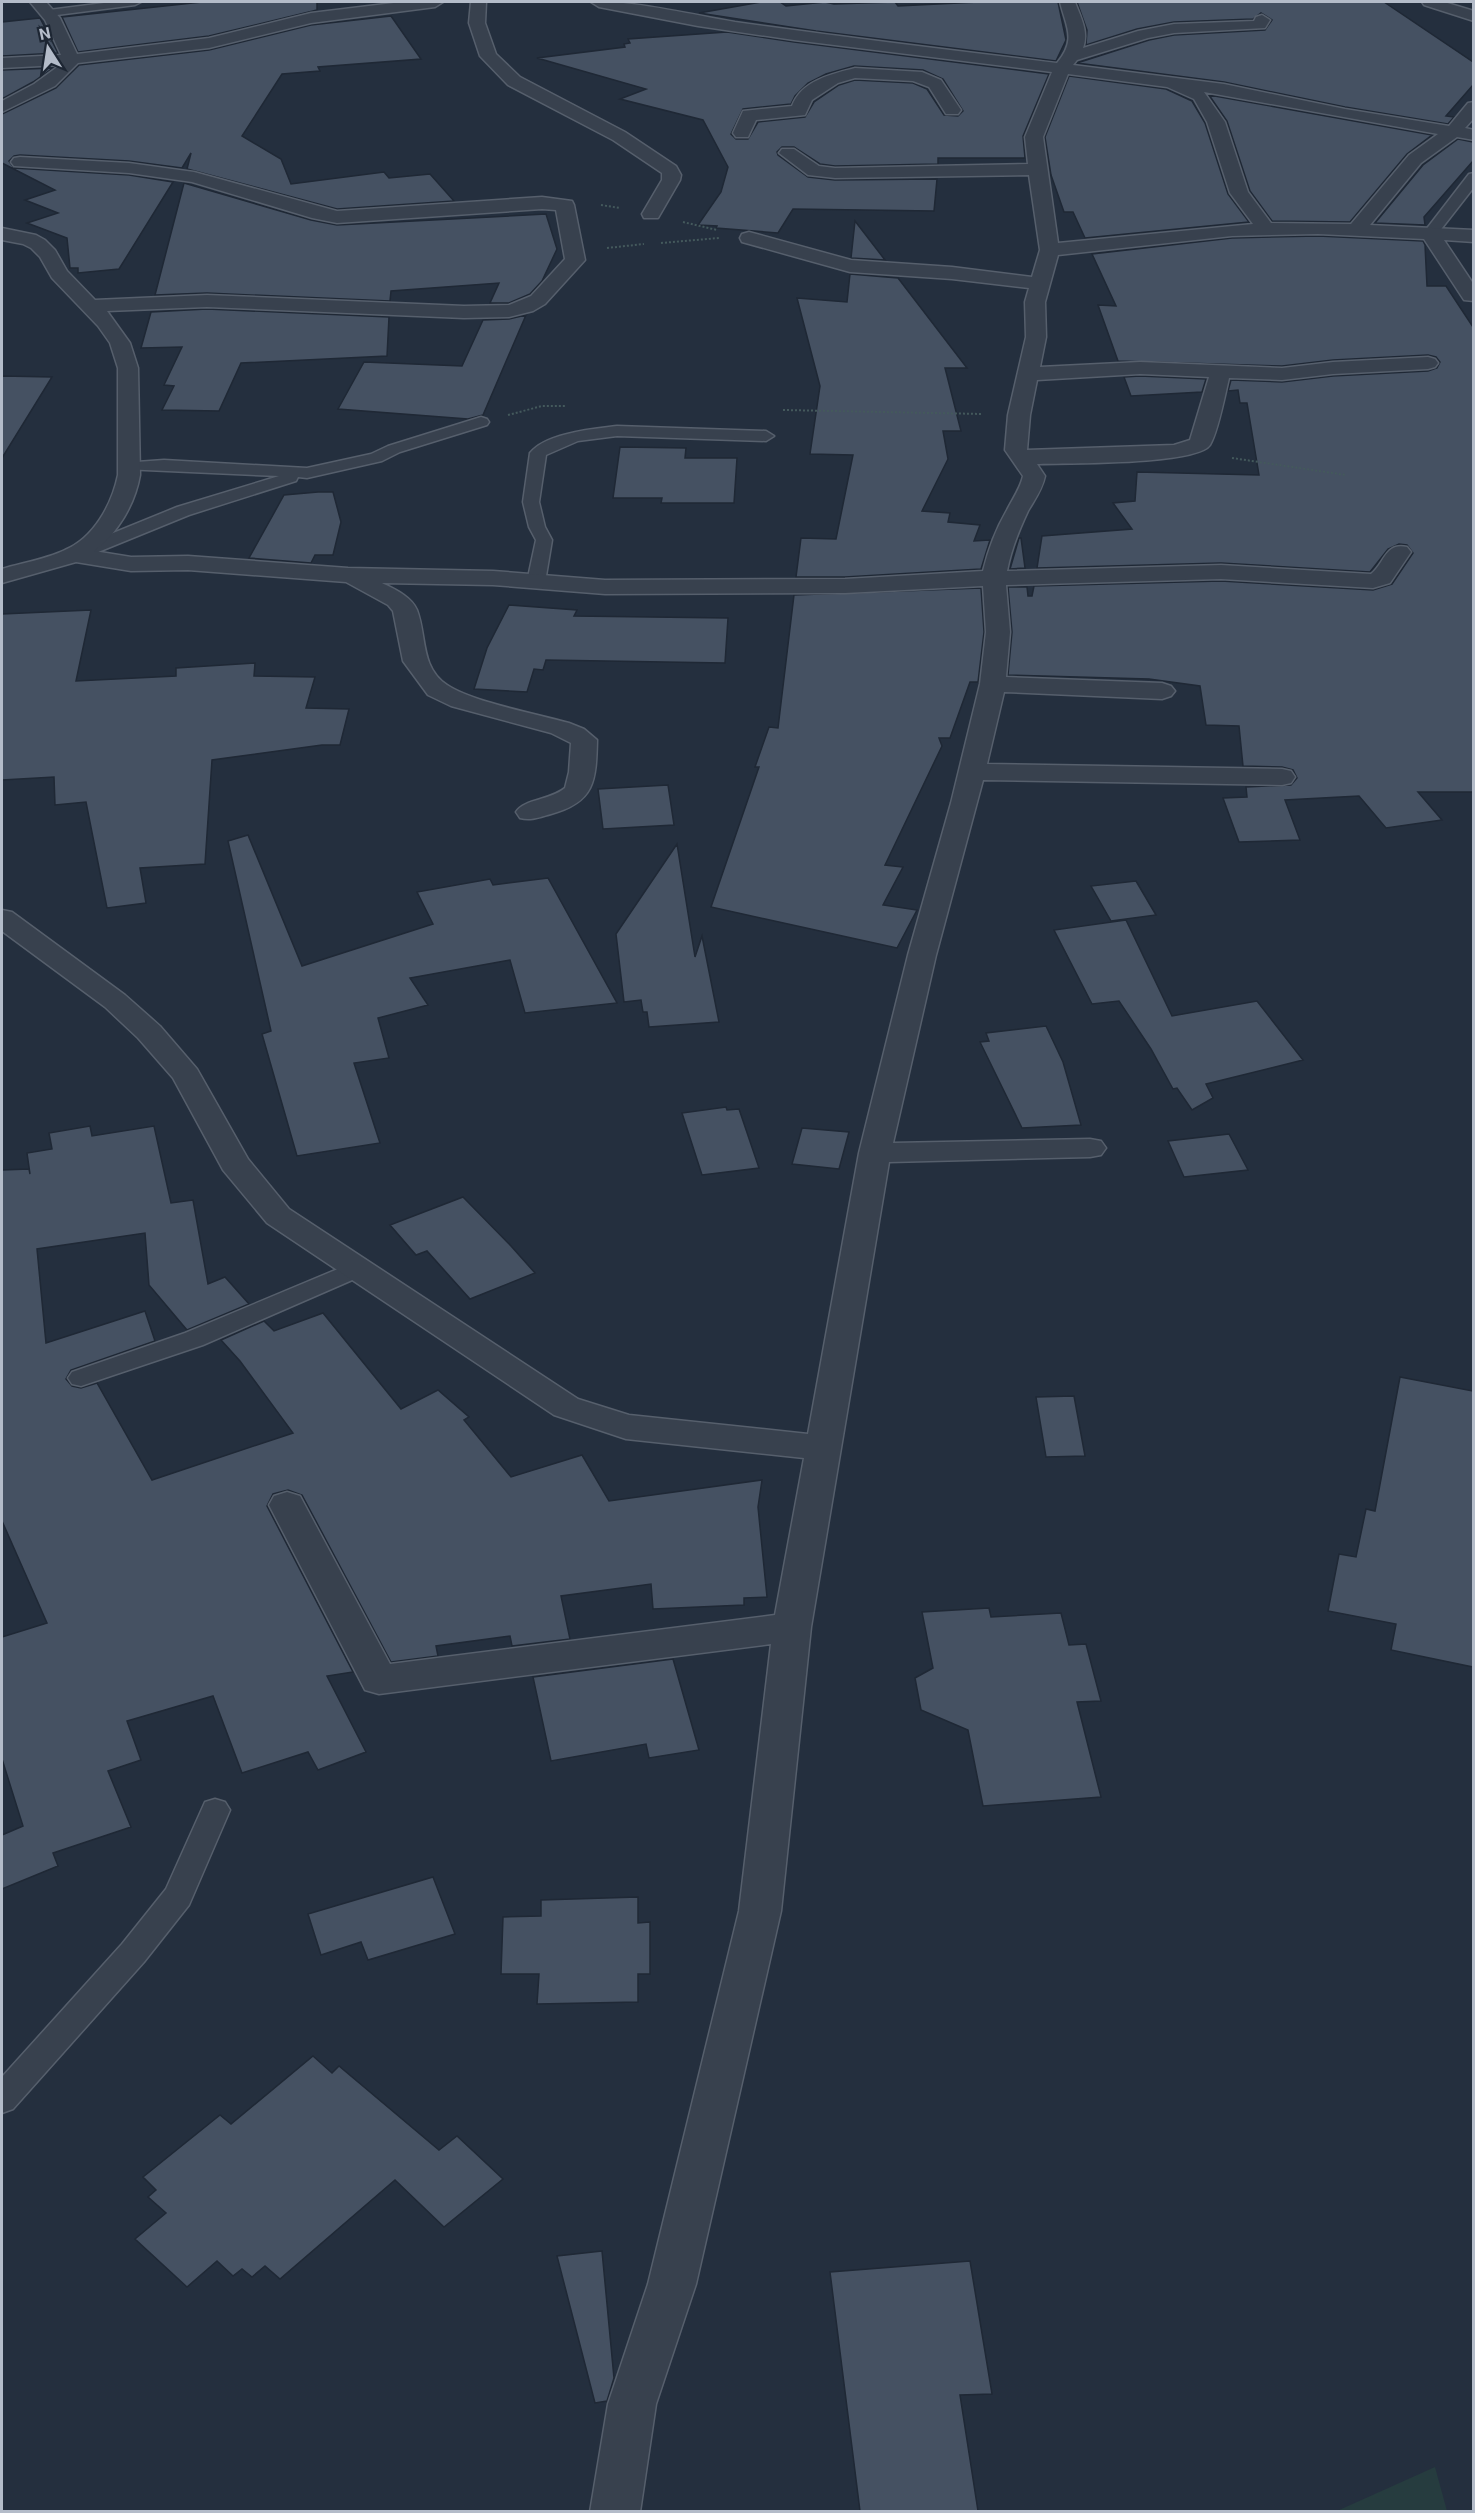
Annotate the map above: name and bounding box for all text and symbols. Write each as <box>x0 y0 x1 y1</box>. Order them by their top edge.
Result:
north arrow <box>18 18 78 78</box>
text: N <box>37 23 52 44</box>

